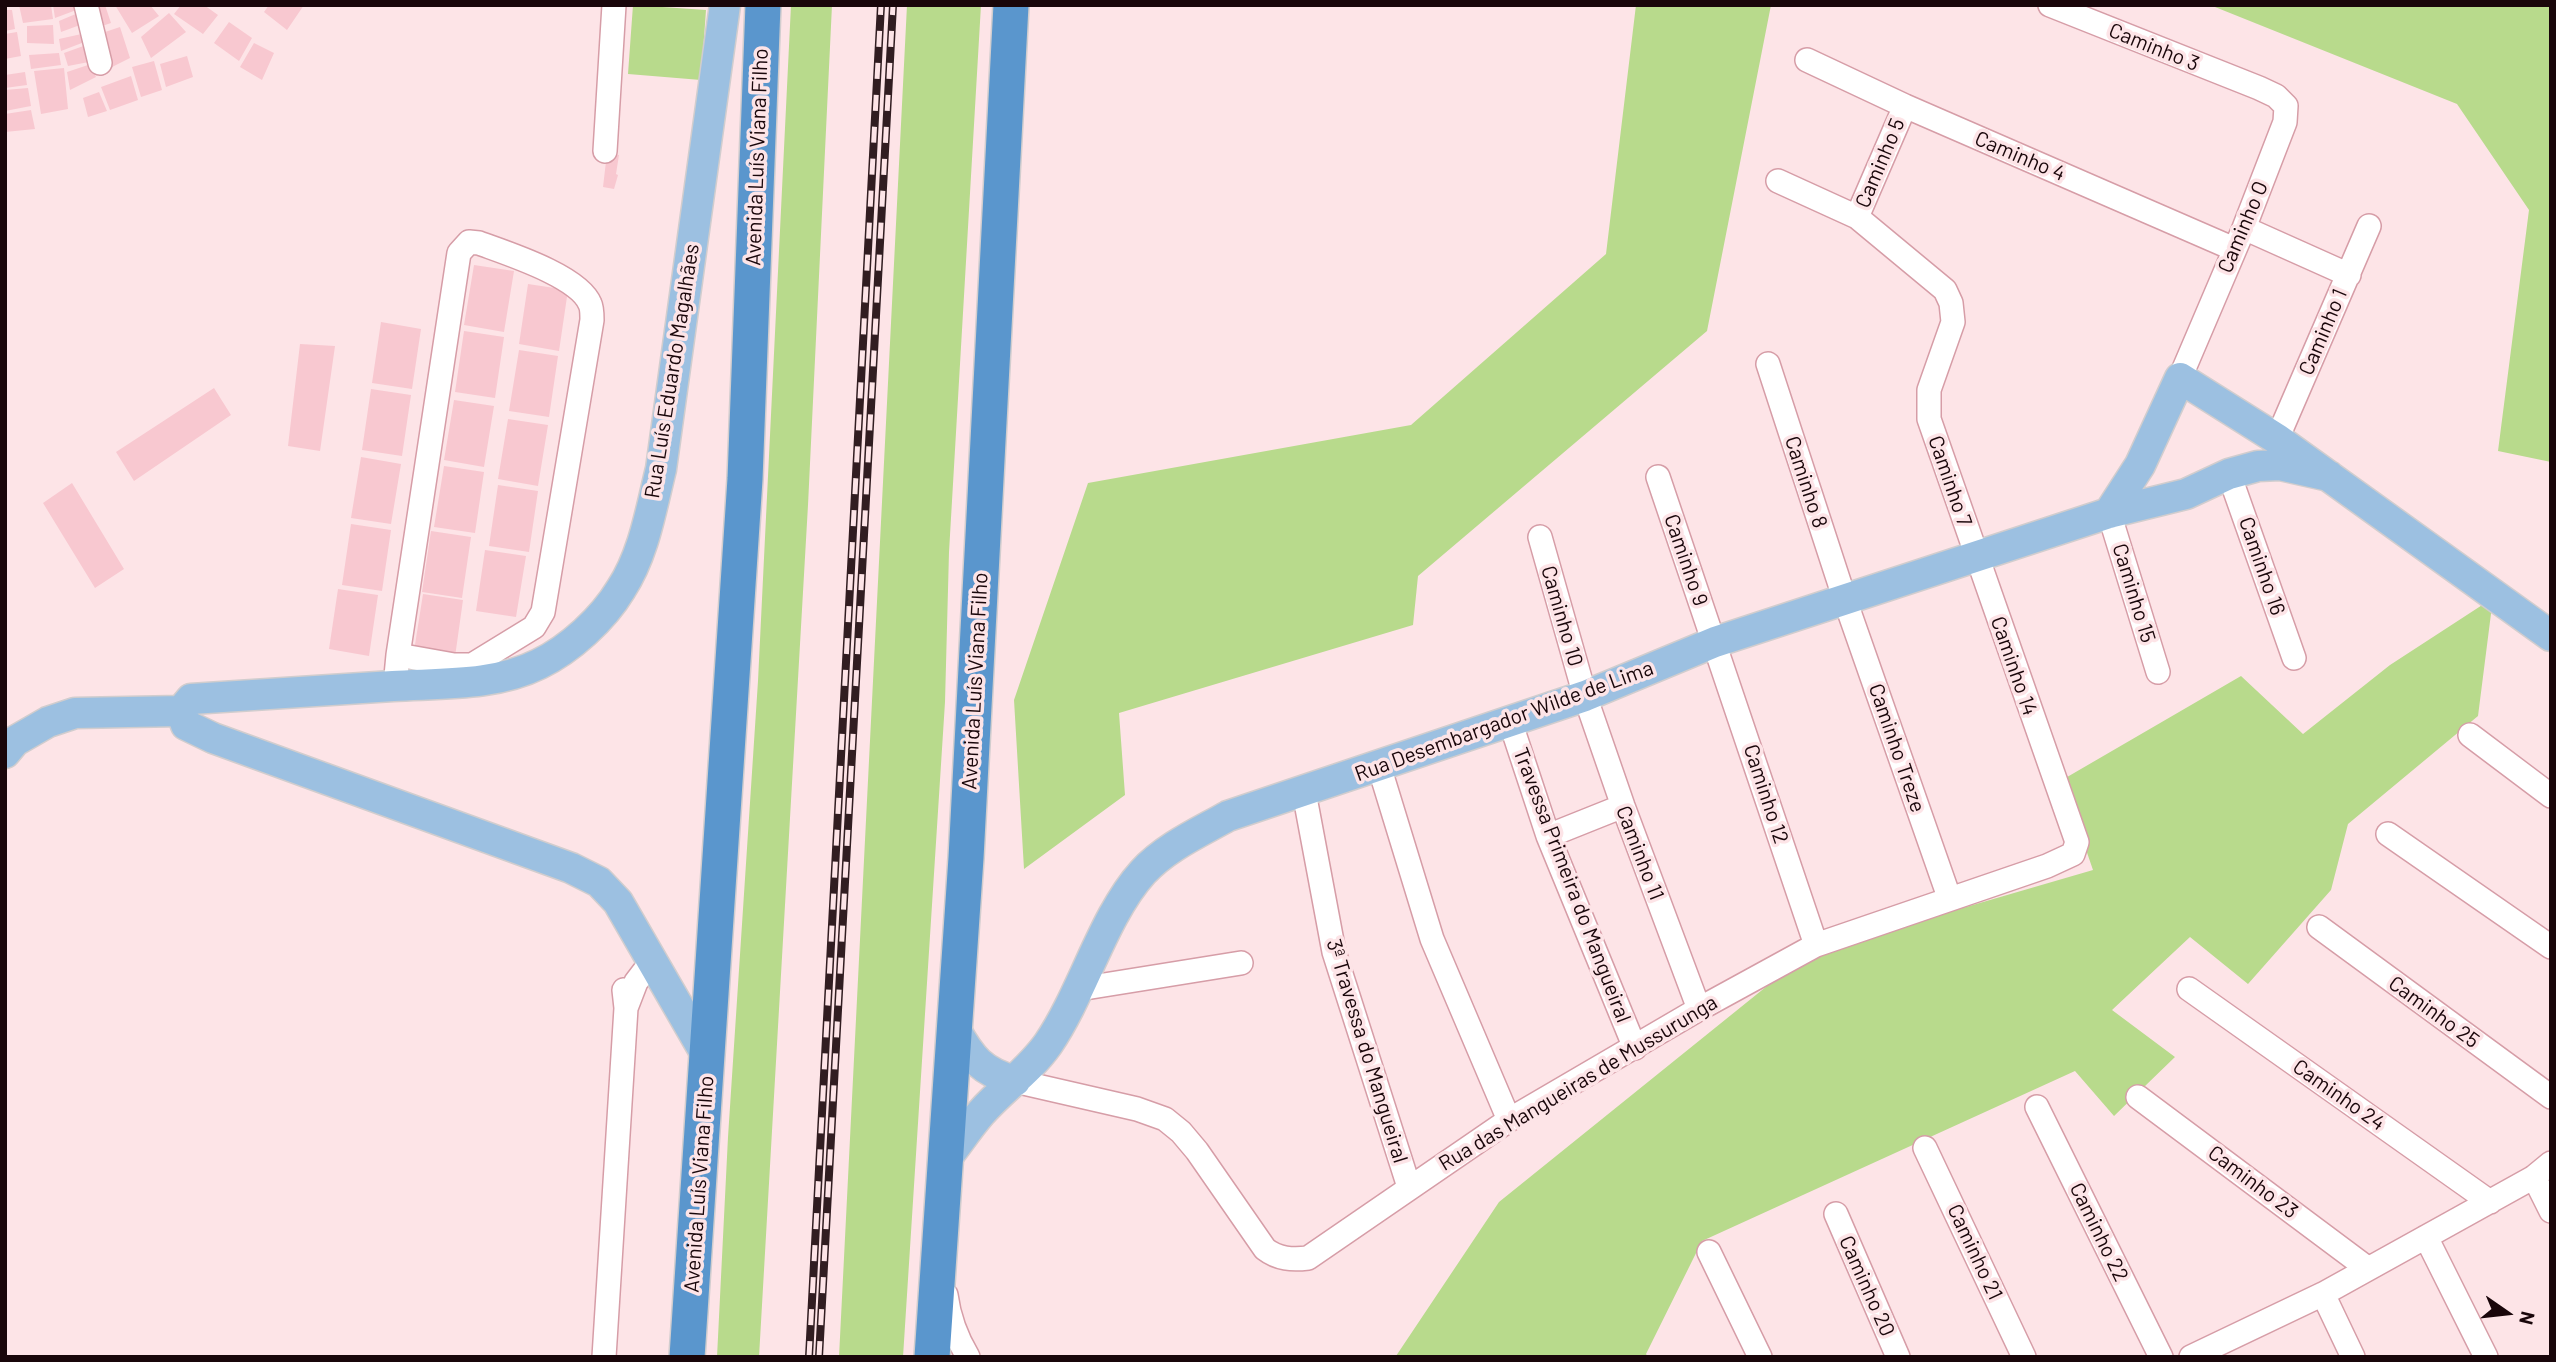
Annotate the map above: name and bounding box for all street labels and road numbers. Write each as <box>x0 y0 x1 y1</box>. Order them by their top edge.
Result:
street label: Caminho 3 <box>2105 18 2203 76</box>
street label: Avenida Luís Viana Filho <box>741 48 773 266</box>
street label: Caminho 5 <box>1850 114 1910 212</box>
street label: Caminho 4 <box>1971 126 2069 186</box>
street label: Caminho O <box>2212 177 2274 277</box>
street label: Rua Luís Eduardo Magalhães <box>639 242 705 500</box>
street label: Caminho 1 <box>2294 285 2352 379</box>
street label: Caminho 7 <box>1923 432 1977 530</box>
street label: Caminho 8 <box>1779 433 1833 531</box>
street label: Caminho 9 <box>1659 511 1713 609</box>
street label: Caminho 16 <box>2233 514 2291 618</box>
street label: Caminho 15 <box>2107 540 2161 646</box>
street label: Caminho 10 <box>1536 563 1588 669</box>
street label: Avenida Luís Viana Filho <box>957 572 993 790</box>
street label: Caminho 14 <box>1985 613 2043 719</box>
street label: Rua Desembargador Wilde de Lima <box>1351 655 1657 787</box>
street label: Caminho Treze <box>1863 680 1931 816</box>
street label: Caminho 12 <box>1738 741 1794 847</box>
street label: Travessa Primeira do Mangueiral <box>1508 744 1636 1026</box>
street label: Caminho 11 <box>1611 802 1669 904</box>
street label: 3ª Travessa do Mangueiral <box>1321 936 1413 1166</box>
street label: Caminho 25 <box>2384 971 2484 1053</box>
street label: Rua das Mangueiras de Mussurunga <box>1434 990 1722 1176</box>
street label: Caminho 24 <box>2288 1054 2390 1136</box>
street label: Avenida Luís Viana Filho <box>679 1075 719 1293</box>
street label: Caminho 23 <box>2203 1140 2303 1224</box>
street label: Caminho 22 <box>2064 1179 2134 1285</box>
street label: Caminho 21 <box>1942 1200 2008 1304</box>
street label: Caminho 20 <box>1834 1232 1900 1340</box>

